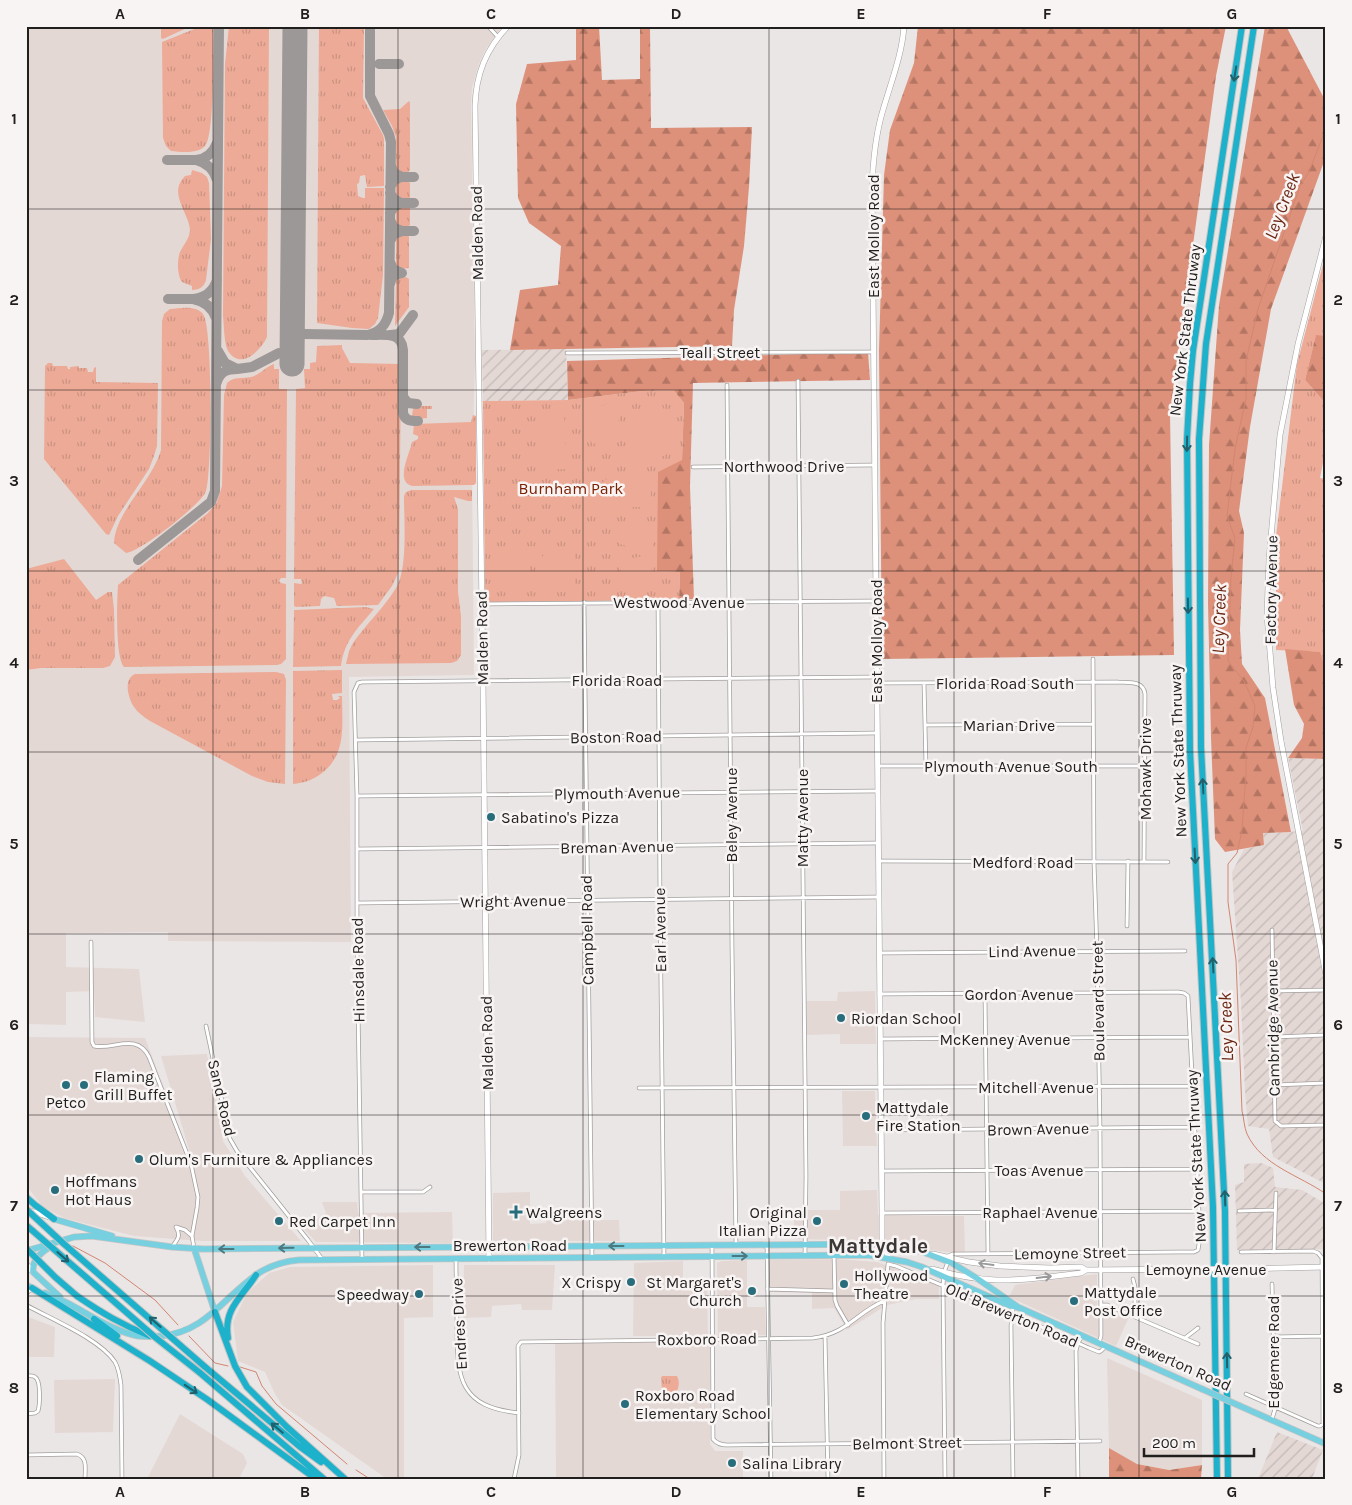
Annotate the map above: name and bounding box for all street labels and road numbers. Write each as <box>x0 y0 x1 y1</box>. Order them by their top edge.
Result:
street label: East Molloy Road <box>864 174 883 298</box>
street label: Malden Road <box>467 185 487 281</box>
street label: New York State Thruway <box>1165 242 1205 417</box>
street label: Teall Street <box>680 343 760 362</box>
street label: Northwood Drive <box>724 457 844 476</box>
street label: Factory Avenue <box>1261 535 1281 645</box>
street label: East Molloy Road <box>867 579 886 703</box>
street label: Malden Road <box>472 590 492 686</box>
street label: Westwood Avenue <box>613 593 745 612</box>
street label: New York State Thruway <box>1165 664 1191 838</box>
street label: Florida Road <box>571 671 663 690</box>
street label: Florida Road South <box>936 674 1074 693</box>
street label: Marian Drive <box>963 716 1055 735</box>
street label: Mohawk Drive <box>1136 718 1155 820</box>
street label: Boston Road <box>570 727 662 747</box>
street label: Plymouth Avenue South <box>924 757 1098 776</box>
street label: Beley Avenue <box>722 768 741 862</box>
street label: Matty Avenue <box>793 769 812 867</box>
street label: Plymouth Avenue <box>554 782 680 804</box>
street label: Breman Avenue <box>560 837 674 857</box>
street label: Medford Road <box>972 853 1074 872</box>
street label: Campbell Road <box>577 875 597 985</box>
street label: Earl Avenue <box>650 888 670 972</box>
street label: Wright Avenue <box>460 891 566 911</box>
street label: Hinsdale Road <box>348 917 368 1023</box>
street label: Boulevard Street <box>1087 940 1109 1062</box>
street label: Lind Avenue <box>988 941 1076 961</box>
street label: Cambridge Avenue <box>1262 959 1284 1097</box>
street label: Gordon Avenue <box>964 985 1074 1004</box>
street label: Malden Road <box>477 995 497 1091</box>
street label: McKenney Avenue <box>939 1030 1071 1049</box>
street label: Sand Road <box>204 1058 240 1138</box>
street label: New York State Thruway <box>1182 1069 1210 1243</box>
street label: Mitchell Avenue <box>978 1078 1094 1097</box>
street label: Brown Avenue <box>987 1119 1089 1139</box>
street label: Toas Avenue <box>994 1161 1084 1180</box>
street label: Raphael Avenue <box>982 1203 1098 1222</box>
street label: Brewerton Road <box>453 1236 567 1255</box>
street label: Lemoyne Street <box>1014 1243 1126 1263</box>
street label: Lemoyne Avenue <box>1145 1260 1267 1279</box>
street label: Endres Drive <box>447 1278 471 1370</box>
street label: Old Brewerton Road <box>943 1278 1081 1352</box>
street label: Edgemere Road <box>1264 1295 1283 1409</box>
street label: Roxboro Road <box>657 1329 757 1349</box>
street label: Brewerton Road <box>1122 1331 1234 1395</box>
street label: Belmont Street <box>852 1433 962 1453</box>

